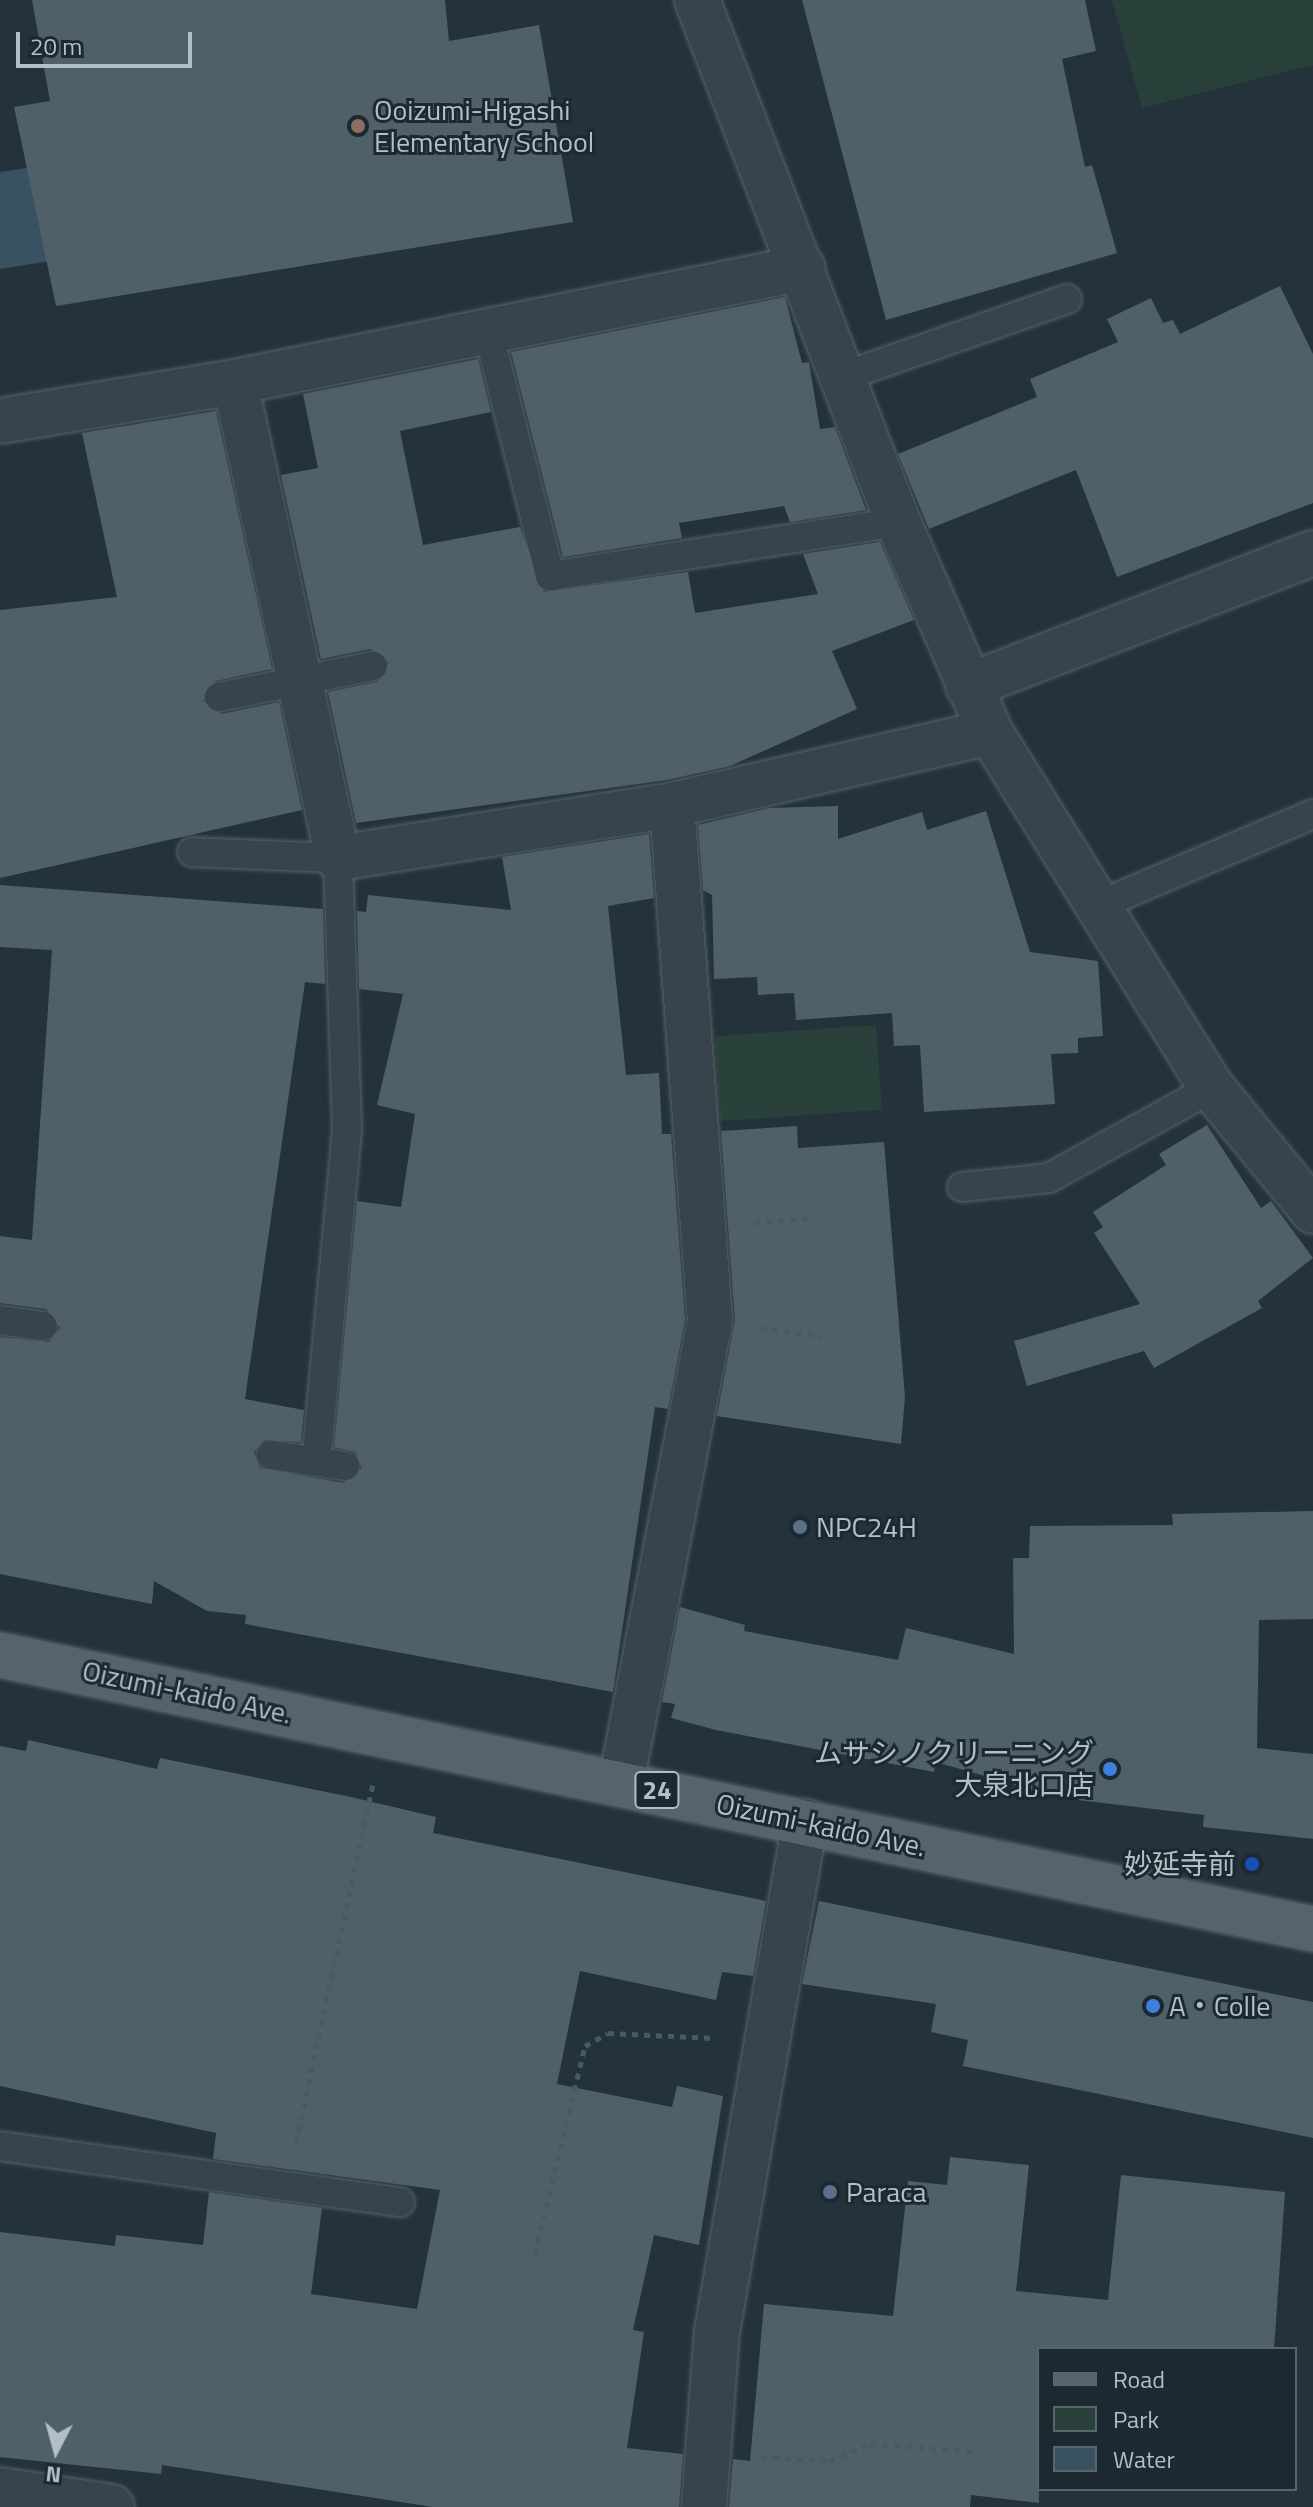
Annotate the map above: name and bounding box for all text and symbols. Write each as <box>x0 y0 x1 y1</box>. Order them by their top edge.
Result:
scale bar <box>20 16 196 66</box>
text: 20 m <box>30 28 82 64</box>
place label: Ooizumi-Higashi Elementary School <box>374 93 594 159</box>
marker: Ooizumi-Higashi Elementary School <box>349 117 367 135</box>
place label: NPC24H <box>816 1510 917 1544</box>
marker: NPC24H <box>791 1518 809 1536</box>
street label: Oizumi-kaido Ave. <box>79 1653 295 1731</box>
place label: ムサシノクリーニング 大泉北口店 <box>814 1736 1094 1802</box>
marker: ムサシノクリーニング 大泉北口店 <box>1101 1760 1119 1778</box>
road number: 24 <box>633 1768 681 1812</box>
street label: Oizumi-kaido Ave. <box>713 1786 929 1864</box>
place label: 妙延寺前 <box>1124 1847 1236 1881</box>
marker: 妙延寺前 <box>1243 1855 1261 1873</box>
place label: A・Colle <box>1169 1989 1270 2023</box>
marker: A・Colle <box>1144 1997 1162 2015</box>
place label: Paraca <box>846 2175 926 2209</box>
marker: Paraca <box>821 2183 839 2201</box>
legend <box>1037 2347 1297 2491</box>
text: Road <box>1113 2361 1165 2397</box>
text: Park <box>1113 2401 1159 2437</box>
north arrow <box>16 2411 96 2491</box>
text: Water <box>1113 2441 1175 2477</box>
text: N <box>44 2457 63 2493</box>

